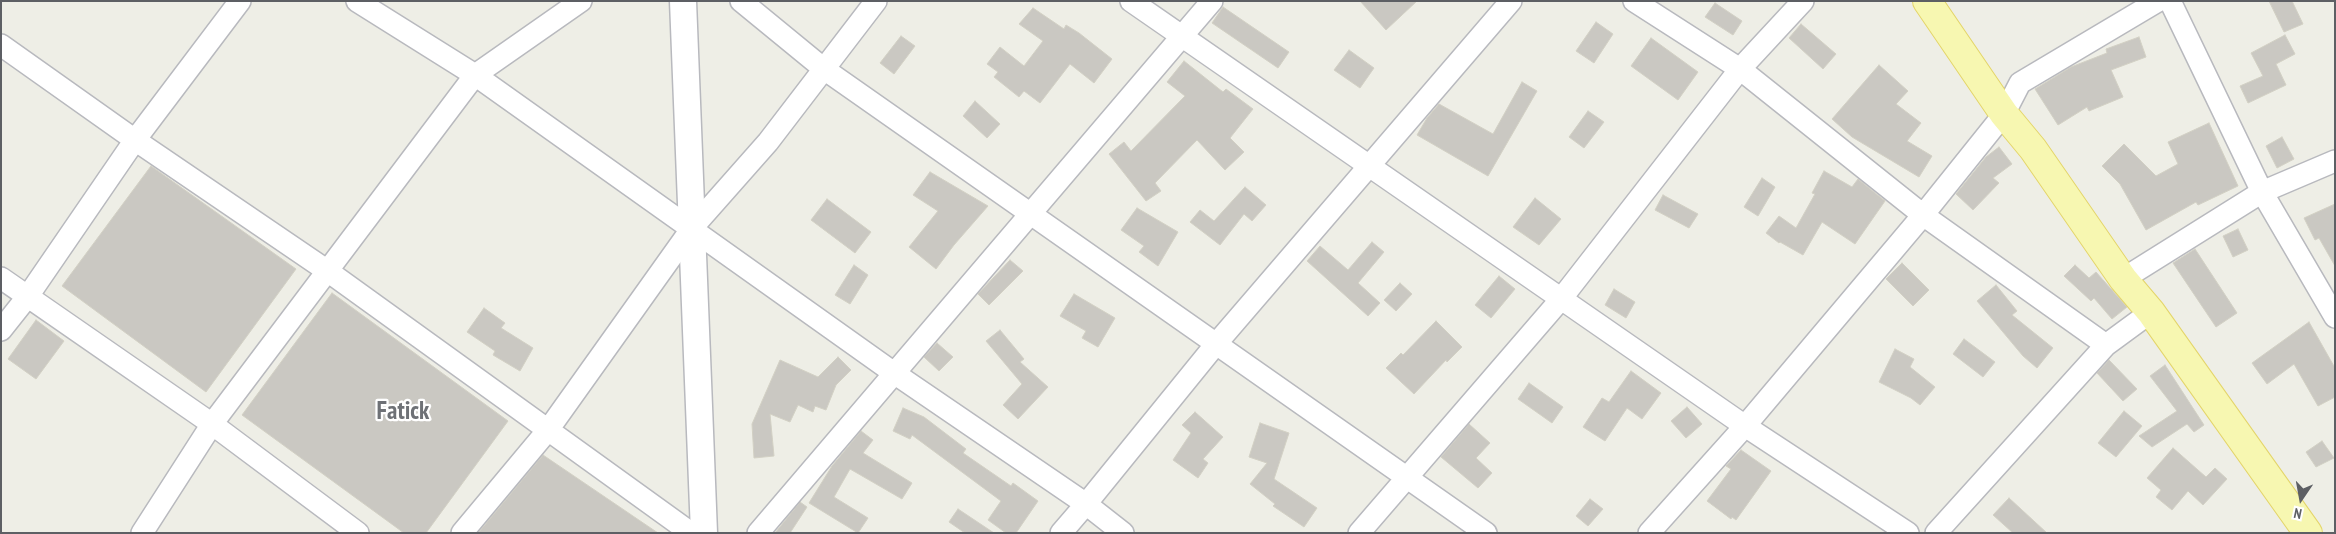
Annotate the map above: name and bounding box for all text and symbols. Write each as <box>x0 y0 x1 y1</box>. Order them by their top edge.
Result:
district label: Fatick <box>377 397 429 427</box>
north arrow <box>2276 474 2326 524</box>
text: N <box>2292 504 2303 523</box>

